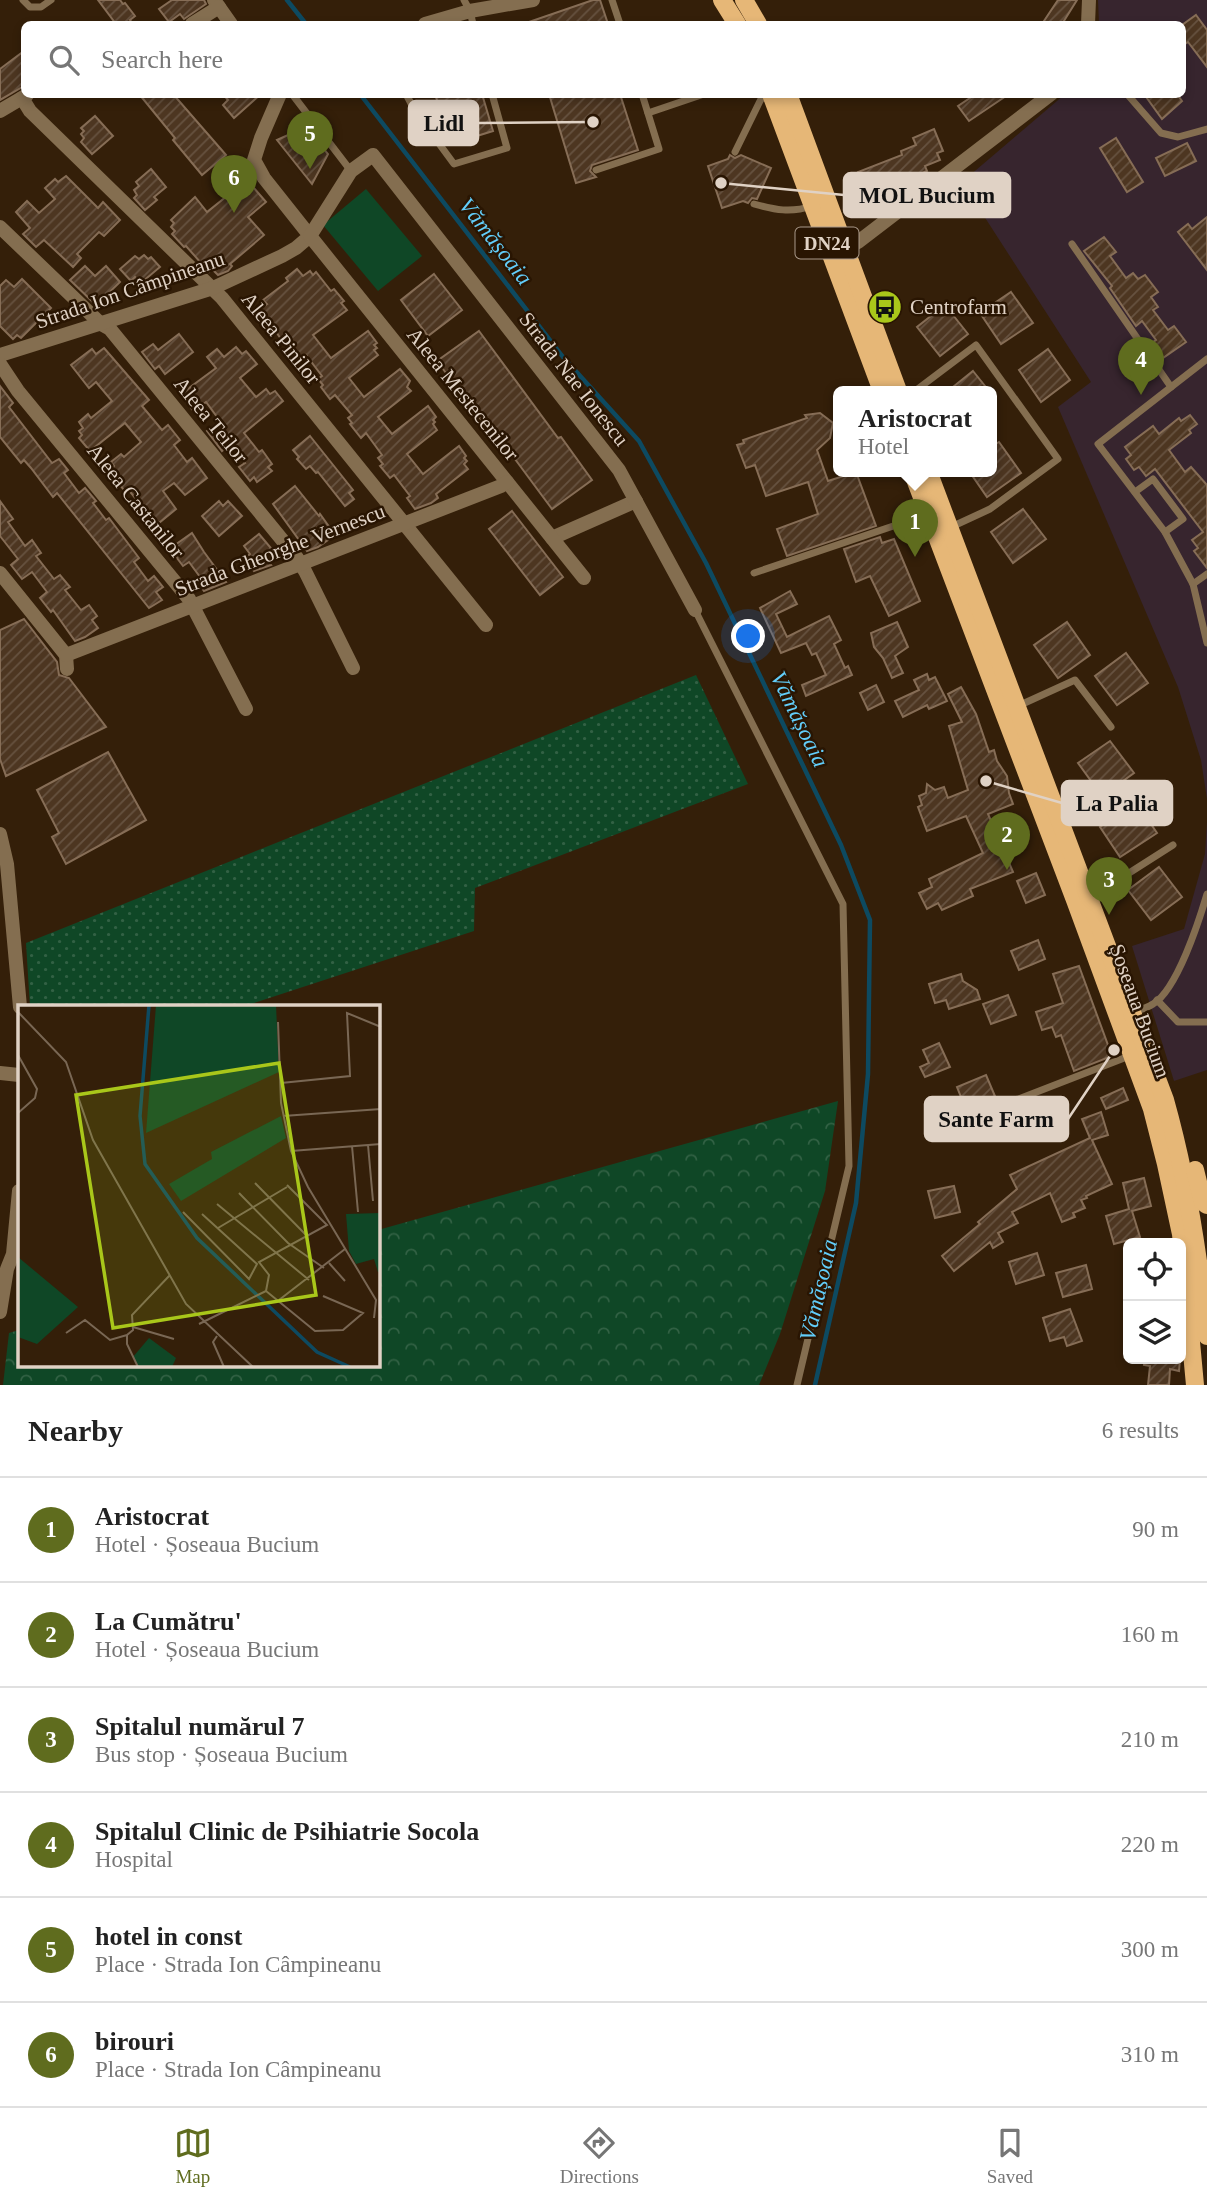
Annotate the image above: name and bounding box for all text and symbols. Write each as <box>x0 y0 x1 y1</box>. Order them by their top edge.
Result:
search box <box>21 21 1186 98</box>
icon: search <box>45 41 83 79</box>
text: Search here <box>101 45 223 74</box>
callout: Lidl <box>409 101 478 145</box>
pin: 5 <box>287 111 333 169</box>
text: Lidl <box>424 111 464 136</box>
pin: 6 <box>211 155 257 213</box>
callout: MOL Bucium <box>844 173 1010 217</box>
text: MOL Bucium <box>859 183 995 208</box>
water label: Vămășoaia <box>454 193 537 290</box>
road number: DN24 <box>796 228 858 258</box>
street label: Strada Ion Câmpineanu <box>32 246 228 334</box>
street label: Aleea Pinilor <box>237 287 325 389</box>
bus stop icon: Centrofarm <box>866 288 904 326</box>
place label: Centrofarm <box>910 295 1007 319</box>
street label: Strada Nae Ionescu <box>514 307 634 451</box>
street label: Aleea Mestecenilor <box>402 323 524 465</box>
pin: 4 <box>1118 337 1164 395</box>
street label: Aleea Teilor <box>169 372 253 468</box>
popup <box>833 386 997 477</box>
text: Aristocrat <box>858 404 972 433</box>
text: Hotel <box>858 434 909 459</box>
street label: Aleea Castanilor <box>82 439 190 563</box>
street label: Strada Gheorghe Vernescu <box>172 499 389 601</box>
pin: 1 <box>892 499 938 557</box>
your location <box>731 619 765 653</box>
water label: Vămășoaia <box>766 667 833 771</box>
callout: La Palia <box>1062 781 1172 825</box>
text: La Palia <box>1076 791 1159 816</box>
pin: 2 <box>984 812 1030 870</box>
pin: 3 <box>1086 857 1132 915</box>
street label: Șoseaua Bucium <box>1105 941 1175 1081</box>
inset map <box>18 1005 380 1367</box>
callout: Sante Farm <box>925 1097 1068 1141</box>
text: Sante Farm <box>938 1107 1054 1132</box>
water label: Vămășoaia <box>795 1237 842 1343</box>
map controls <box>1123 1238 1186 1364</box>
button: locate <box>1123 1238 1186 1301</box>
button: layers <box>1123 1301 1186 1364</box>
text: Nearby <box>28 1414 123 1447</box>
text: 6 results <box>1102 1418 1179 1443</box>
text: Aristocrat <box>95 1502 209 1531</box>
text: 1 <box>45 1517 57 1542</box>
text: 90 m <box>1132 1517 1179 1542</box>
text: Hotel · Șoseaua Bucium <box>95 1532 319 1557</box>
text: La Cumătru' <box>95 1607 242 1636</box>
text: 2 <box>45 1622 57 1647</box>
text: 160 m <box>1121 1622 1179 1647</box>
text: Hotel · Șoseaua Bucium <box>95 1637 319 1662</box>
text: Spitalul numărul 7 <box>95 1712 305 1741</box>
text: 3 <box>45 1727 57 1752</box>
text: 210 m <box>1121 1727 1179 1752</box>
text: Bus stop · Șoseaua Bucium <box>95 1742 348 1767</box>
text: Spitalul Clinic de Psihiatrie Socola <box>95 1817 479 1846</box>
text: 4 <box>45 1832 57 1857</box>
text: 220 m <box>1121 1832 1179 1857</box>
text: Hospital <box>95 1847 173 1872</box>
text: hotel in const <box>95 1922 242 1951</box>
text: 5 <box>45 1937 57 1962</box>
text: 300 m <box>1121 1937 1179 1962</box>
text: Place · Strada Ion Câmpineanu <box>95 1952 381 1977</box>
text: birouri <box>95 2027 174 2056</box>
text: 6 <box>45 2042 57 2067</box>
text: 310 m <box>1121 2042 1179 2067</box>
text: Place · Strada Ion Câmpineanu <box>95 2057 381 2082</box>
tab: Map <box>174 2124 212 2188</box>
tab: Directions <box>560 2124 639 2188</box>
tab: Saved <box>987 2124 1033 2188</box>

